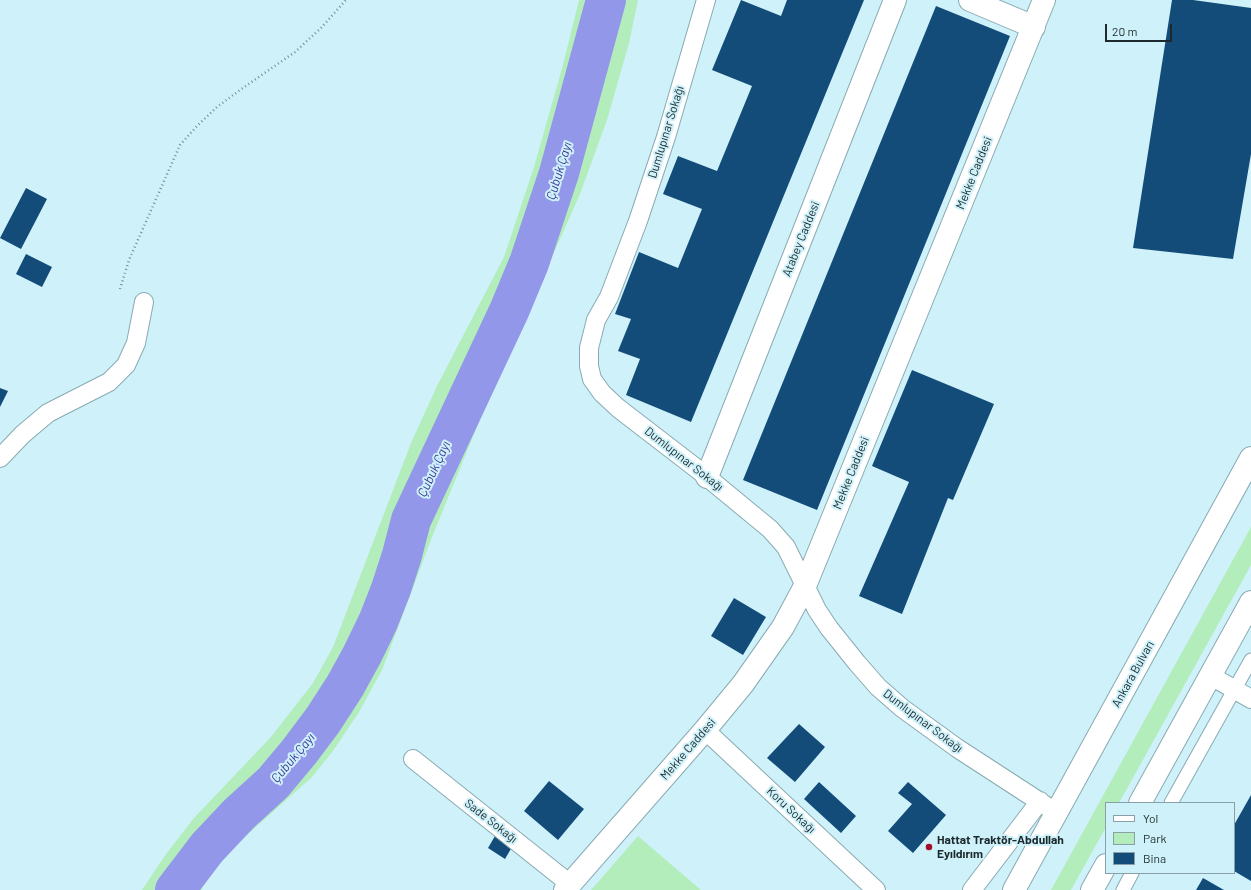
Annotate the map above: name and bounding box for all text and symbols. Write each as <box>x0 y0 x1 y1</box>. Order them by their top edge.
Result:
scale bar <box>1107 16 1174 42</box>
text: 20 m <box>1112 24 1138 38</box>
street label: Dumlupınar Sokağı <box>645 84 687 180</box>
street label: Mekke Caddesi <box>953 135 995 211</box>
water label: Çubuk Çayı <box>543 140 575 202</box>
street label: Atabey Caddesi <box>779 199 823 279</box>
street label: Dumlupınar Sokağı <box>642 424 726 494</box>
street label: Mekke Caddesi <box>830 435 872 511</box>
water label: Çubuk Çayı <box>414 439 454 499</box>
street label: Ankara Bulvarı <box>1109 638 1157 710</box>
street label: Dumlupınar Sokağı <box>880 686 966 756</box>
street label: Mekke Caddesi <box>657 715 719 783</box>
water label: Çubuk Çayı <box>268 730 318 786</box>
street label: Koru Sokağı <box>764 784 818 836</box>
street label: Sade Sokağı <box>462 796 520 846</box>
legend <box>1105 802 1235 874</box>
text: Yol <box>1143 811 1158 825</box>
text: Park <box>1143 831 1167 845</box>
place label: Hattat Traktör-Abdullah Eyıldırım <box>937 833 1064 861</box>
marker: Hattat Traktör-Abdullah Eyıldırım <box>924 842 934 852</box>
text: Bina <box>1143 851 1166 865</box>

